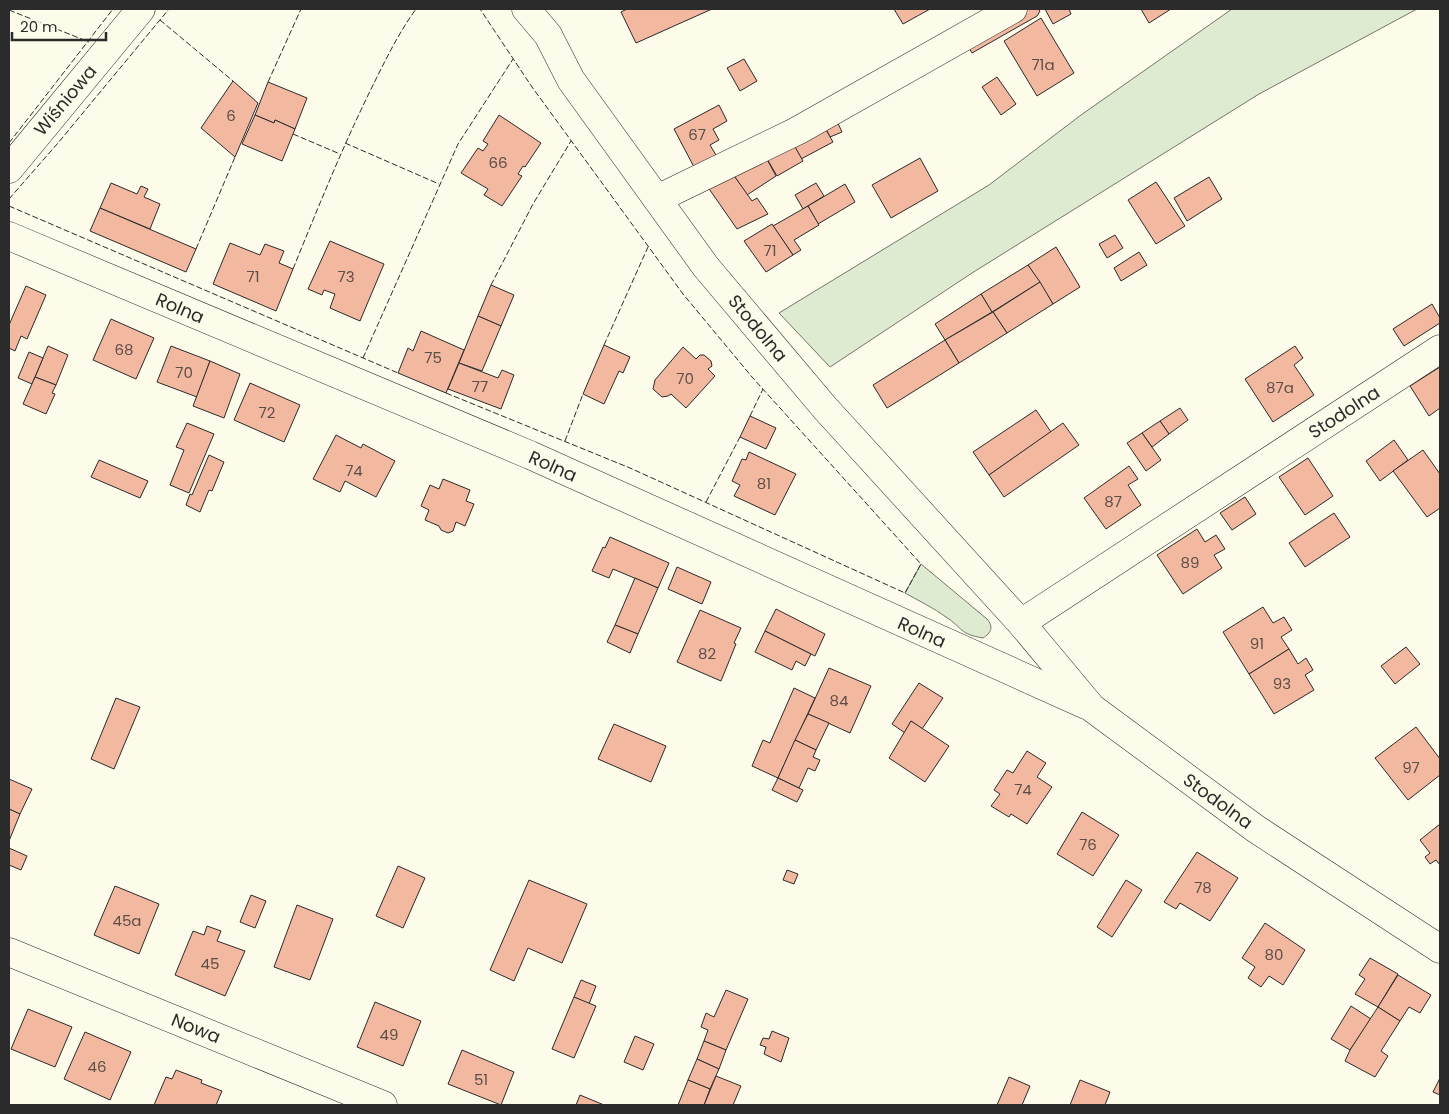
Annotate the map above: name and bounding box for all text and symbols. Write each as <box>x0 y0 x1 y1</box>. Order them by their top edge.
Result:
scale bar <box>12 10 106 42</box>
text: 20 m <box>20 16 58 37</box>
house number: 71a <box>1031 54 1055 75</box>
street label: Wiśniowa <box>28 59 102 141</box>
house number: 6 <box>226 105 236 126</box>
house number: 67 <box>688 124 706 145</box>
house number: 66 <box>488 152 508 173</box>
house number: 71 <box>764 240 777 261</box>
house number: 71 <box>247 266 260 287</box>
house number: 73 <box>337 266 355 287</box>
street label: Rolna <box>152 287 208 329</box>
street label: Stodolna <box>723 289 793 367</box>
house number: 68 <box>115 339 134 360</box>
house number: 75 <box>424 347 442 368</box>
house number: 70 <box>175 362 193 383</box>
house number: 70 <box>676 368 694 389</box>
house number: 77 <box>472 376 488 397</box>
house number: 87a <box>1266 377 1294 398</box>
street label: Stodolna <box>1303 380 1385 444</box>
house number: 72 <box>259 402 275 423</box>
street label: Rolna <box>525 444 581 488</box>
house number: 74 <box>345 460 363 481</box>
house number: 81 <box>757 473 771 494</box>
house number: 87 <box>1104 491 1122 512</box>
house number: 89 <box>1181 552 1199 573</box>
street label: Rolna <box>894 610 950 654</box>
house number: 91 <box>1250 633 1264 654</box>
house number: 82 <box>698 643 716 664</box>
house number: 93 <box>1273 673 1291 694</box>
house number: 84 <box>830 690 848 711</box>
house number: 97 <box>1402 757 1420 778</box>
street label: Stodolna <box>1178 767 1258 835</box>
house number: 74 <box>1014 779 1032 800</box>
house number: 76 <box>1079 834 1097 855</box>
house number: 78 <box>1194 877 1212 898</box>
house number: 45a <box>113 910 142 931</box>
house number: 80 <box>1265 944 1283 965</box>
house number: 45 <box>201 953 219 974</box>
street label: Nowa <box>168 1007 224 1049</box>
house number: 49 <box>380 1024 398 1045</box>
house number: 46 <box>88 1056 106 1077</box>
house number: 51 <box>474 1069 488 1090</box>

